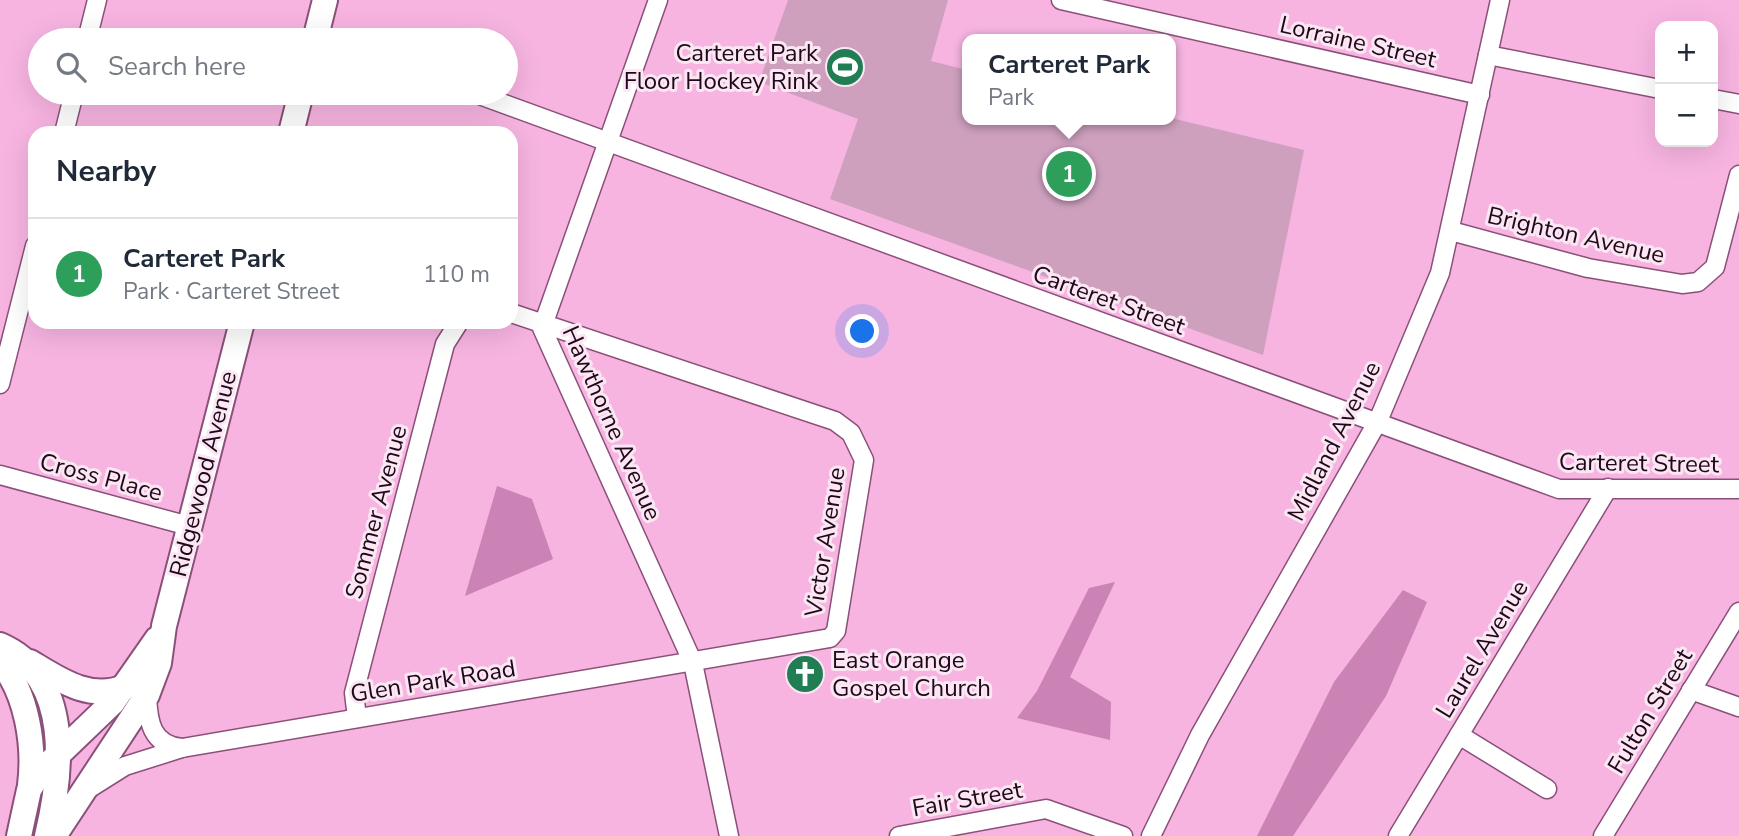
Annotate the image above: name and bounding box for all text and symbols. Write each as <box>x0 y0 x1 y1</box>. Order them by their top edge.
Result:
street label: Lorraine Street <box>1277 8 1440 76</box>
map controls <box>1655 21 1718 147</box>
button: + <box>1655 21 1718 84</box>
search box <box>28 28 518 105</box>
popup <box>962 34 1176 125</box>
place label: Carteret Park Floor Hockey Rink <box>624 37 819 97</box>
sports icon: Carteret Park Floor Hockey Rink <box>824 46 866 88</box>
text: Carteret Park <box>988 47 1150 82</box>
icon: search <box>52 48 90 86</box>
text: Search here <box>108 49 246 84</box>
text: Park <box>988 82 1034 113</box>
button: − <box>1655 84 1718 147</box>
pin: 1 <box>1046 148 1092 200</box>
text: Nearby <box>56 151 156 192</box>
street label: Brighton Avenue <box>1484 199 1668 271</box>
text: Carteret Park <box>123 241 285 276</box>
street label: Carteret Street <box>1028 258 1190 343</box>
text: 1 <box>72 259 86 290</box>
text: 110 m <box>423 259 490 290</box>
text: Park · Carteret Street <box>123 276 339 307</box>
your location <box>845 314 879 348</box>
street label: Hawthorne Avenue <box>555 321 669 525</box>
street label: Midland Avenue <box>1280 356 1388 526</box>
street label: Ridgewood Avenue <box>162 368 244 580</box>
street label: Sommer Avenue <box>337 422 415 602</box>
street label: Cross Place <box>36 445 166 509</box>
street label: Carteret Street <box>1559 446 1720 480</box>
street label: Victor Avenue <box>797 465 853 620</box>
street label: Laurel Avenue <box>1428 574 1536 724</box>
street label: Fulton Street <box>1600 642 1700 779</box>
place label: East Orange Gospel Church <box>832 644 991 704</box>
street label: Glen Park Road <box>348 652 518 710</box>
church icon: East Orange Gospel Church <box>784 653 826 695</box>
street label: Fair Street <box>909 773 1025 824</box>

